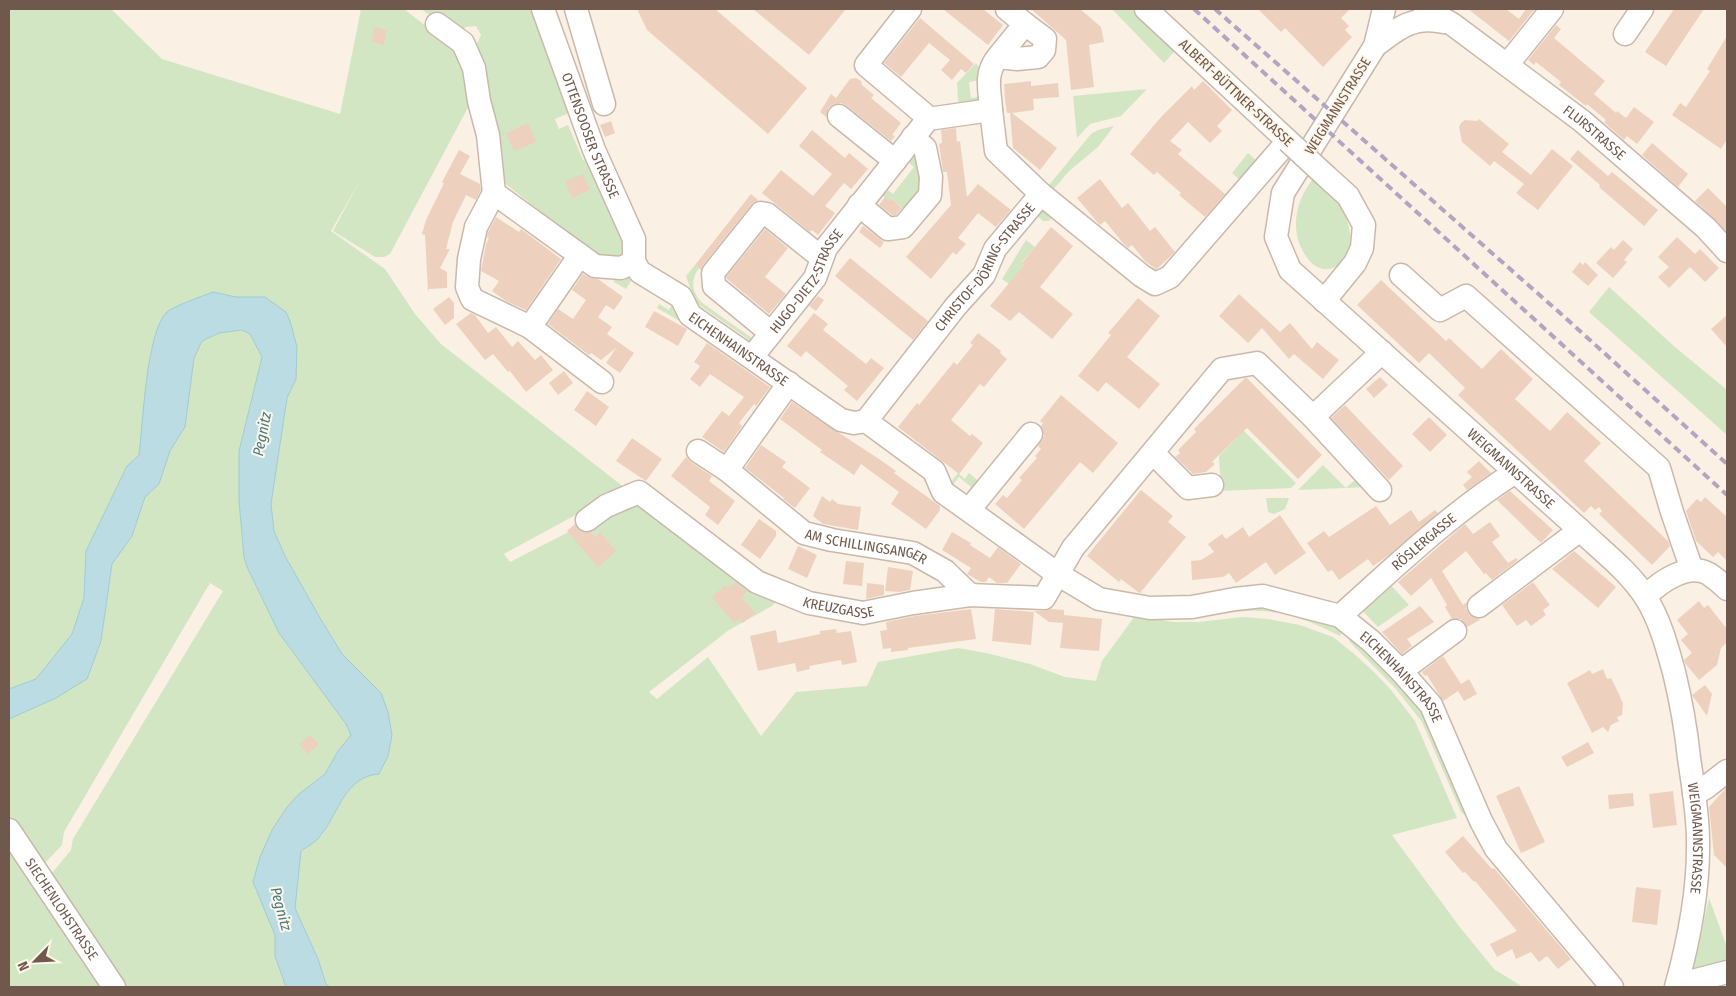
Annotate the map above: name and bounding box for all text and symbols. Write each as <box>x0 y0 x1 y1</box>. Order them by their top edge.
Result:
street label: ALBERT-BÜTTNER-STRASSE <box>1175 35 1298 151</box>
street label: WEIGMANNSTRASSE <box>1301 54 1375 158</box>
street label: OTTENSOOSER STRASSE <box>558 70 623 201</box>
street label: FLURSTRASSE <box>1560 101 1630 164</box>
street label: CHRISTOF-DÖRING-STRASSE <box>931 199 1039 335</box>
street label: HUGO-DIETZ-STRASSE <box>766 225 847 337</box>
street label: EICHENHAINSTRASSE <box>686 308 792 390</box>
water label: Pegnitz <box>249 410 275 458</box>
street label: WEIGMANNSTRASSE <box>1464 425 1559 512</box>
street label: RÖSLERGASSE <box>1388 509 1460 574</box>
street label: AM SCHILLINGSANGER <box>803 525 931 568</box>
street label: KREUZGASSE <box>800 593 876 622</box>
street label: EICHENHAINSTRASSE <box>1357 627 1446 725</box>
street label: WEIGMANNSTRASSE <box>1684 781 1707 895</box>
street label: SIECHENLOHSTRASSE <box>22 855 102 964</box>
water label: Pegnitz <box>267 885 295 933</box>
north arrow <box>10 936 60 986</box>
text: N <box>14 959 33 973</box>

